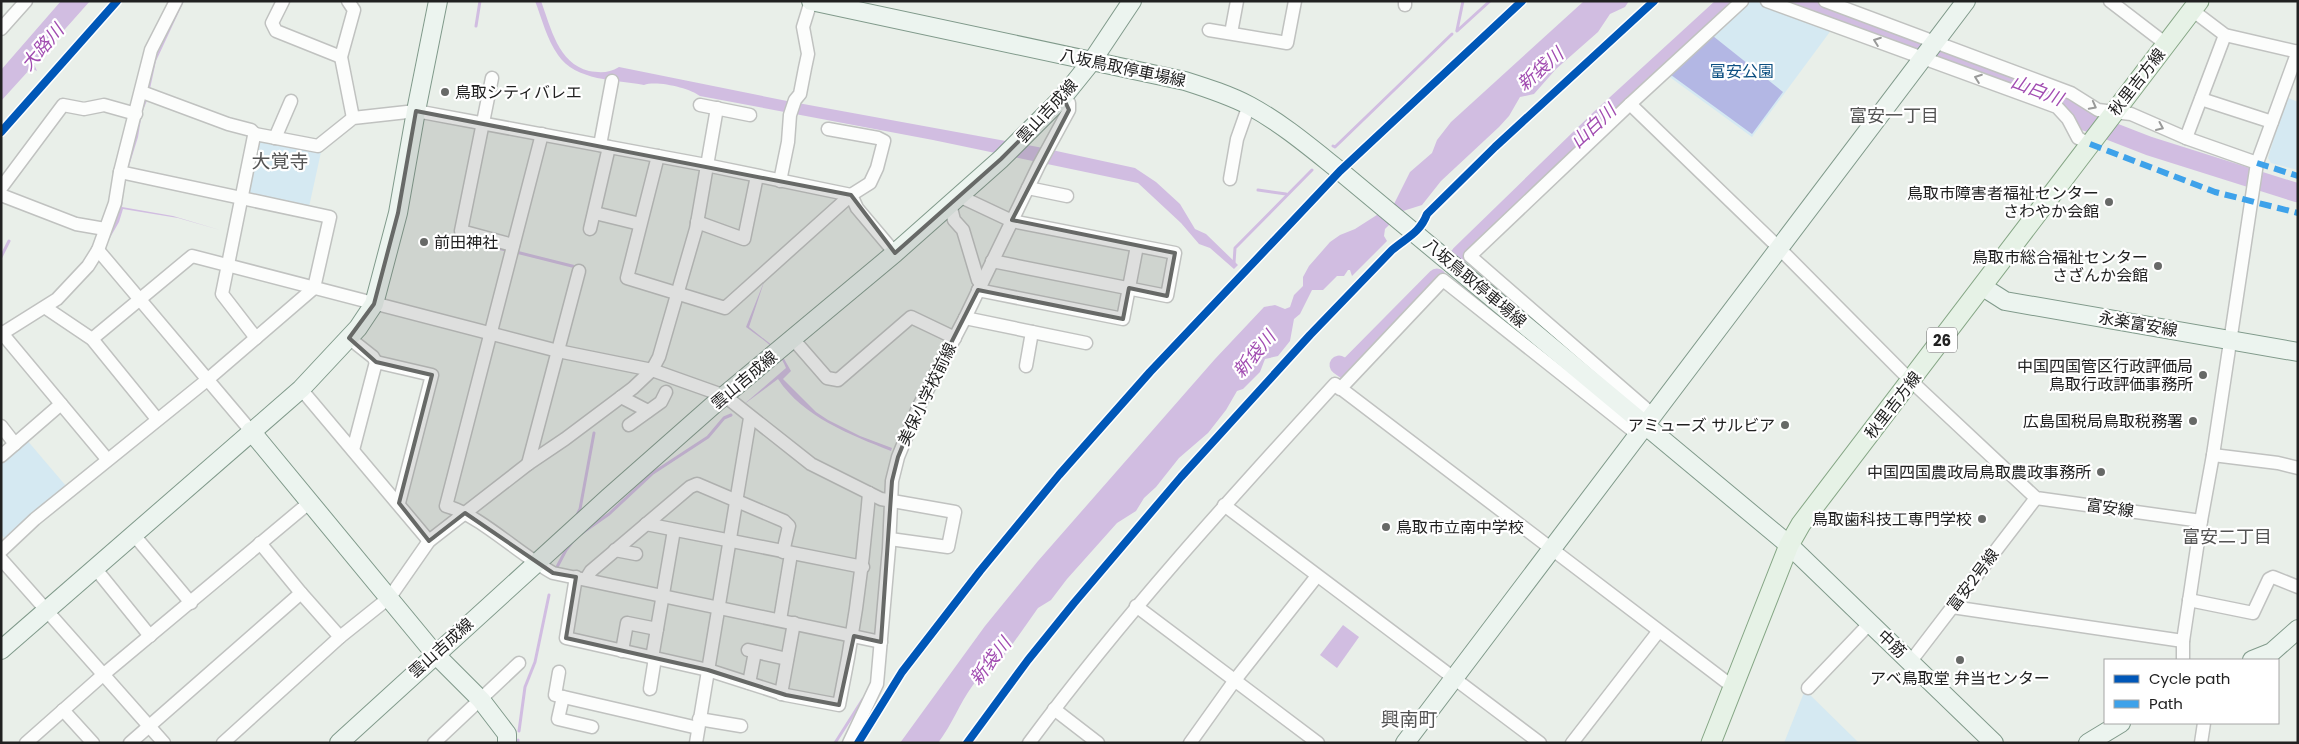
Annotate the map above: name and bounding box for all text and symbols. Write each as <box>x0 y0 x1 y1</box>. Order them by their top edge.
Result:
water label: 大路川 <box>15 17 70 76</box>
one-way arrow <box>1873 37 1881 47</box>
water label: 新袋川 <box>1511 41 1570 96</box>
street label: 八坂鳥取停車場線 <box>1058 43 1188 93</box>
street label: 秋里吉方線 <box>2103 43 2171 121</box>
park label: 富安公園 <box>1710 60 1774 83</box>
water label: 山白川 <box>2007 69 2069 112</box>
street label: 雲山吉成線 <box>1011 74 1083 148</box>
one-way arrow <box>1974 74 1983 84</box>
place label: 鳥取シティバレエ <box>455 81 582 104</box>
marker: 鳥取シティバレエ <box>439 86 451 98</box>
water label: 山白川 <box>1565 97 1623 154</box>
one-way arrow <box>2088 100 2097 110</box>
district label: 富安一丁目 <box>1849 103 1939 128</box>
one-way arrow <box>2155 120 2164 131</box>
district label: 大覚寺 <box>251 148 309 175</box>
place label: 鳥取市障害者福祉センター さわやか会館 <box>1907 182 2099 223</box>
marker: 鳥取市障害者福祉センター さわやか会館 <box>2103 196 2115 208</box>
place label: 前田神社 <box>434 231 498 254</box>
street label: 八坂鳥取停車場線 <box>1419 233 1531 333</box>
marker: 前田神社 <box>418 236 430 248</box>
place label: 鳥取市総合福祉センター さざんか会館 <box>1972 246 2148 287</box>
marker: 鳥取市総合福祉センター さざんか会館 <box>2152 260 2164 272</box>
street label: 永楽富安線 <box>2097 306 2179 342</box>
water label: 新袋川 <box>1227 324 1282 383</box>
road number: 26 <box>1927 328 1957 352</box>
street label: 美保小学校前線 <box>892 339 962 449</box>
street label: 雲山吉成線 <box>706 345 782 415</box>
place label: 中国四国管区行政評価局 鳥取行政評価事務所 <box>2017 355 2193 396</box>
street label: 秋里吉方線 <box>1859 366 1927 444</box>
marker: 中国四国管区行政評価局 鳥取行政評価事務所 <box>2197 369 2209 381</box>
place label: 広島国税局鳥取税務署 <box>2023 410 2183 433</box>
place label: アミューズ サルビア <box>1628 414 1775 437</box>
marker: 広島国税局鳥取税務署 <box>2187 415 2199 427</box>
marker: アミューズ サルビア <box>1779 419 1791 431</box>
place label: 中国四国農政局鳥取農政事務所 <box>1867 461 2091 484</box>
marker: 中国四国農政局鳥取農政事務所 <box>2095 466 2107 478</box>
street label: 富安線 <box>2085 493 2135 523</box>
place label: 鳥取歯科技工専門学校 <box>1812 508 1972 531</box>
marker: 鳥取歯科技工専門学校 <box>1976 513 1988 525</box>
place label: 鳥取市立南中学校 <box>1396 516 1524 539</box>
marker: 鳥取市立南中学校 <box>1380 521 1392 533</box>
district label: 富安二丁目 <box>2182 524 2272 549</box>
street label: 富安2号線 <box>1942 544 2004 616</box>
street label: 雲山吉成線 <box>404 613 478 683</box>
street label: 中筋 <box>1872 625 1912 663</box>
water label: 新袋川 <box>964 630 1018 690</box>
marker: アベ鳥取堂 弁当センター <box>1954 654 1966 666</box>
legend <box>2104 659 2279 724</box>
place label: アベ鳥取堂 弁当センター <box>1870 667 2050 690</box>
text: Cycle path <box>2149 668 2230 689</box>
text: Path <box>2149 693 2183 714</box>
district label: 興南町 <box>1380 706 1438 733</box>

